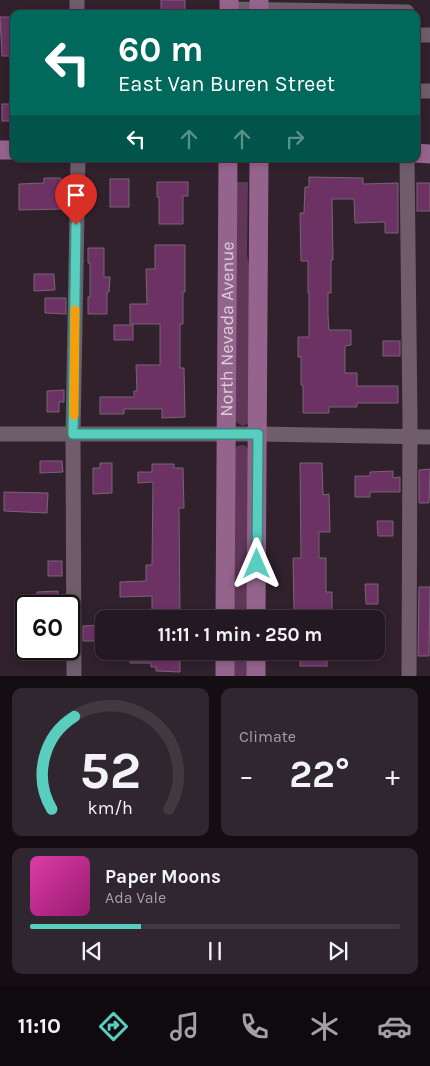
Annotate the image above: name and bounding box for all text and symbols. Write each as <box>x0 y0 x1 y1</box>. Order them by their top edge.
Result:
text: 60 m <box>118 29 203 70</box>
icon: left <box>35 30 100 95</box>
text: East Van Buren Street <box>118 71 335 97</box>
icon: left <box>122 125 150 153</box>
icon: ahead <box>175 125 203 153</box>
icon: ahead <box>228 125 256 153</box>
icon: right <box>281 125 309 153</box>
pin <box>55 174 97 225</box>
icon: arrive <box>62 181 90 209</box>
street label: North Nevada Avenue <box>215 241 238 417</box>
position arrow <box>230 537 282 589</box>
speed limit sign: 60 <box>15 595 80 660</box>
text: 11:11 · 1 min · 250 m <box>158 624 322 646</box>
text: Climate <box>239 727 296 746</box>
text: 52 <box>80 740 141 801</box>
text: 22° <box>289 752 350 797</box>
text: − <box>239 759 254 792</box>
text: + <box>385 759 400 792</box>
text: km/h <box>88 798 133 819</box>
text: Paper Moons <box>105 866 221 888</box>
text: Ada Vale <box>105 888 166 907</box>
icon: previous <box>78 937 106 965</box>
icon: pause <box>201 937 229 965</box>
icon: next <box>324 937 352 965</box>
icon: directions <box>96 1009 131 1044</box>
icon: music <box>167 1009 202 1044</box>
icon: phone <box>237 1009 272 1044</box>
icon: climate <box>307 1009 342 1044</box>
icon: car <box>377 1009 412 1044</box>
text: 11:10 <box>18 1013 61 1039</box>

